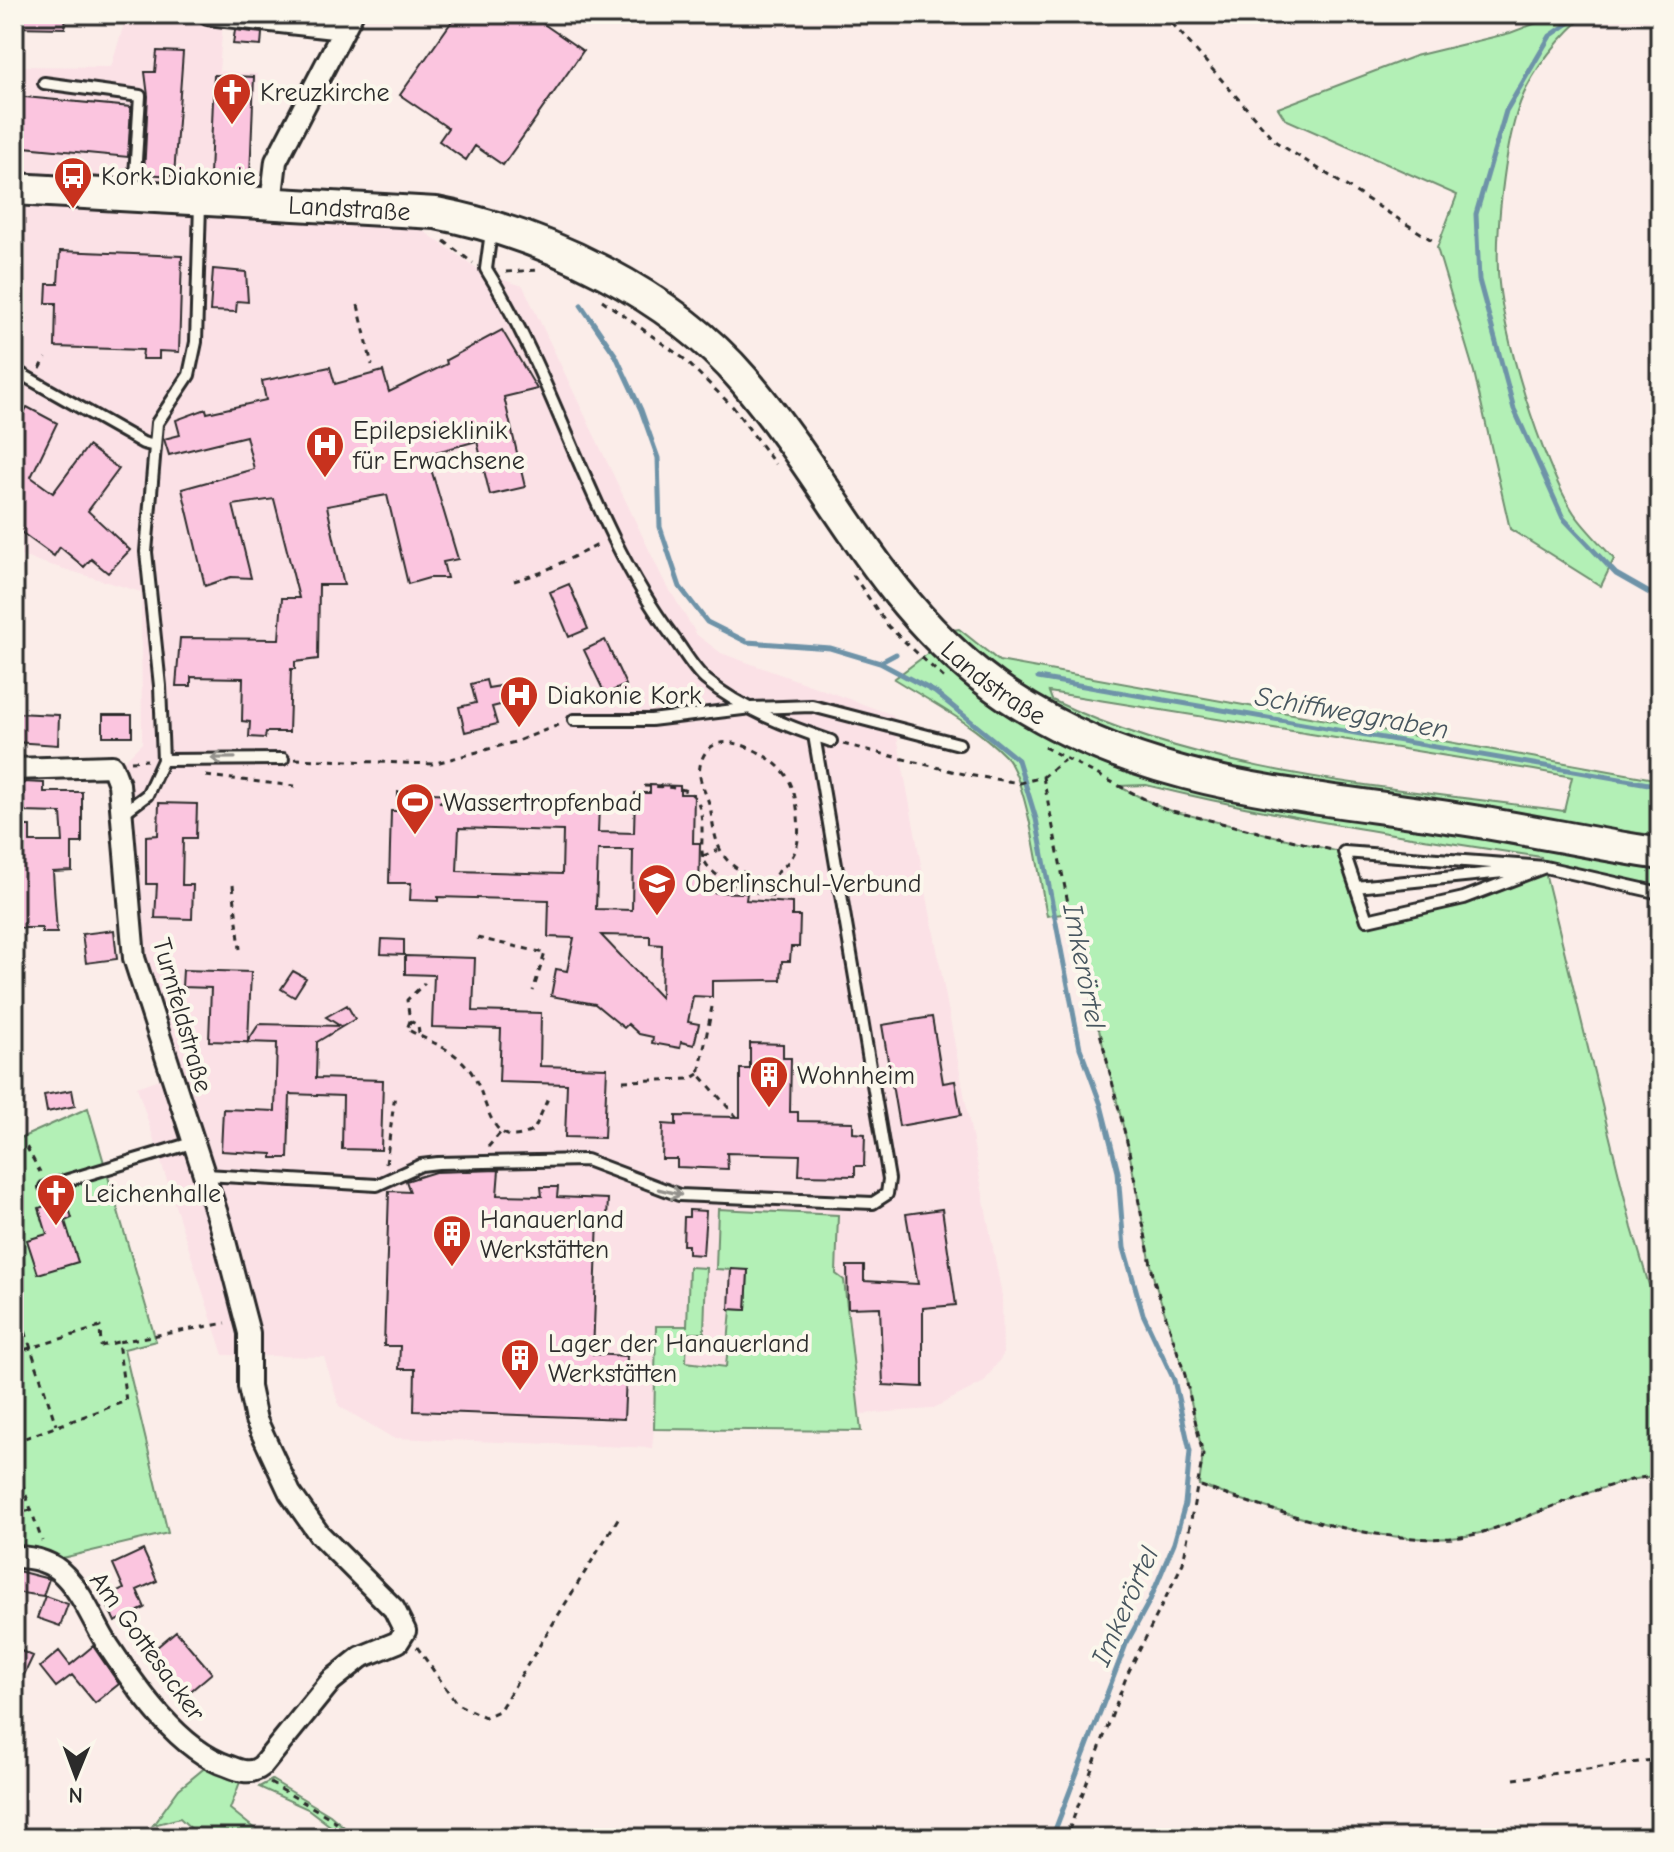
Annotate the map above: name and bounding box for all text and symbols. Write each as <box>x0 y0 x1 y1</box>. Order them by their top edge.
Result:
church icon: Kreuzkirche <box>211 71 253 126</box>
place label: Kreuzkirche <box>260 78 390 108</box>
bus stop icon: Kork Diakonie <box>52 155 94 210</box>
place label: Kork Diakonie <box>101 162 256 192</box>
street label: Landstraße <box>287 191 411 228</box>
place label: Epilepsieklinik für Erwachsene <box>352 416 525 476</box>
hospital icon: Epilepsieklinik für Erwachsene <box>304 424 346 479</box>
street label: Landstraße <box>935 635 1051 732</box>
hospital icon: Diakonie Kork <box>498 674 540 729</box>
water label: Schiffweggraben <box>1253 680 1451 746</box>
place label: Diakonie Kork <box>547 681 702 711</box>
one-way arrow <box>210 751 237 766</box>
sports icon: Wassertropfenbad <box>394 781 436 836</box>
place label: Wassertropfenbad <box>443 788 642 818</box>
school or university icon: Oberlinschul-Verbund <box>636 862 678 917</box>
place label: Oberlinschul-Verbund <box>685 869 921 899</box>
water label: Imkerörtel <box>1056 900 1112 1032</box>
street label: Turnfeldstraße <box>146 935 218 1096</box>
building icon: Wohnheim <box>748 1054 790 1109</box>
place label: Wohnheim <box>797 1061 915 1091</box>
church icon: Leichenhalle <box>35 1172 77 1227</box>
place label: Leichenhalle <box>84 1179 221 1209</box>
one-way arrow <box>657 1185 683 1200</box>
place label: Hanauerland Werkstätten <box>480 1205 624 1265</box>
building icon: Hanauerland Werkstätten <box>431 1213 473 1268</box>
place label: Lager der Hanauerland Werkstätten <box>548 1329 810 1389</box>
building icon: Lager der Hanauerland Werkstätten <box>499 1337 541 1392</box>
water label: Imkerörtel <box>1084 1541 1166 1672</box>
street label: Am Gottesacker <box>83 1566 212 1727</box>
north arrow <box>36 1736 116 1816</box>
text: N <box>68 1782 83 1808</box>

